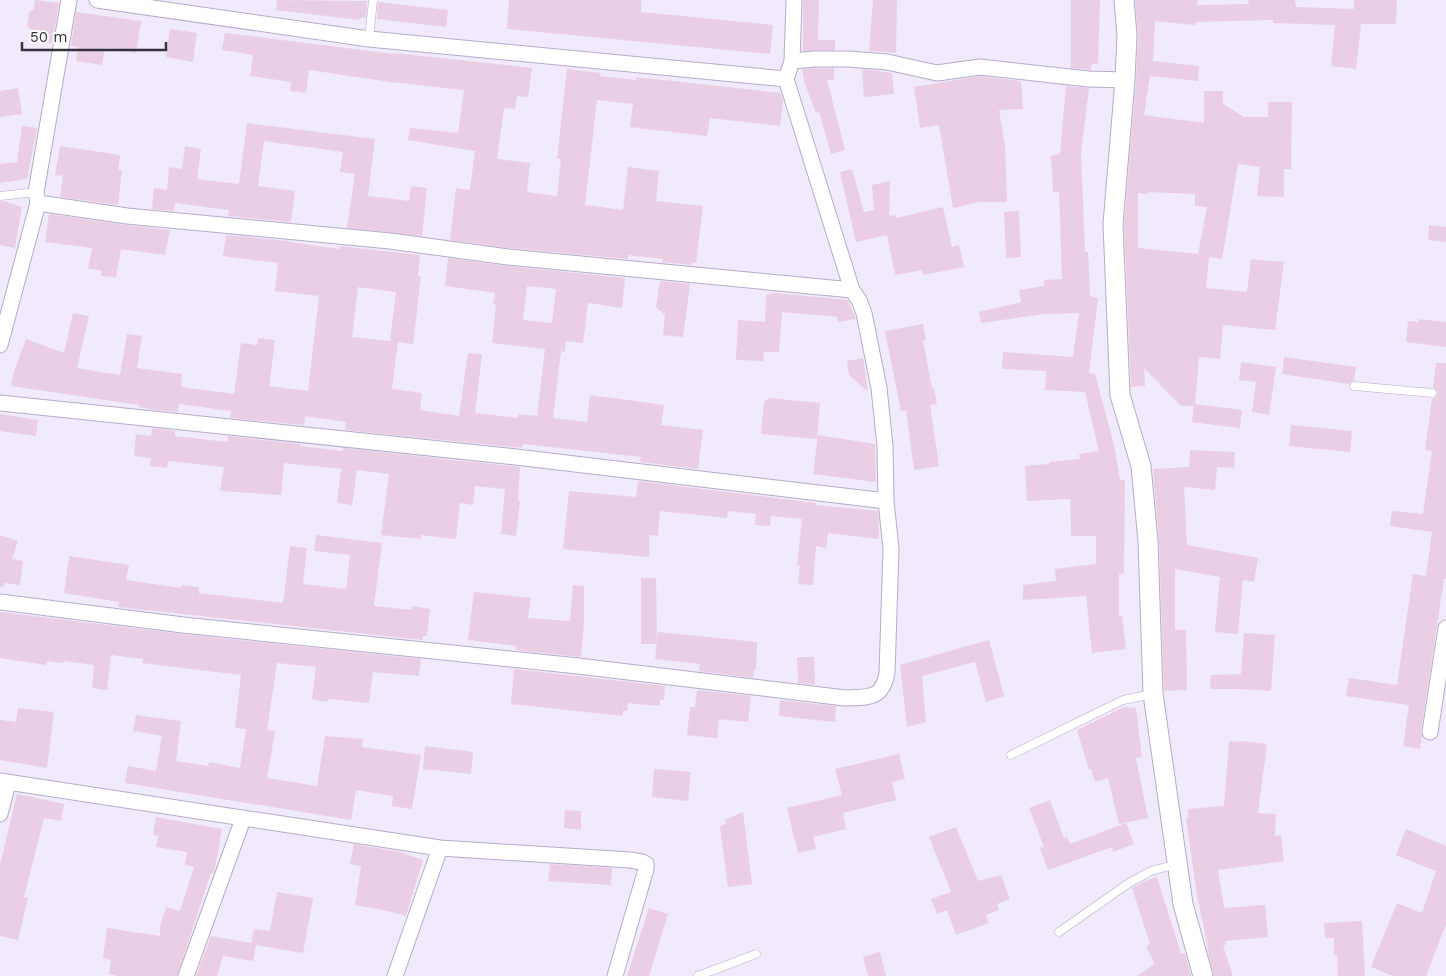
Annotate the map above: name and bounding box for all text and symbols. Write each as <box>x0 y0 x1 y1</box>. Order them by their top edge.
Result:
scale bar <box>22 20 166 52</box>
text: 50 m <box>30 28 67 46</box>

